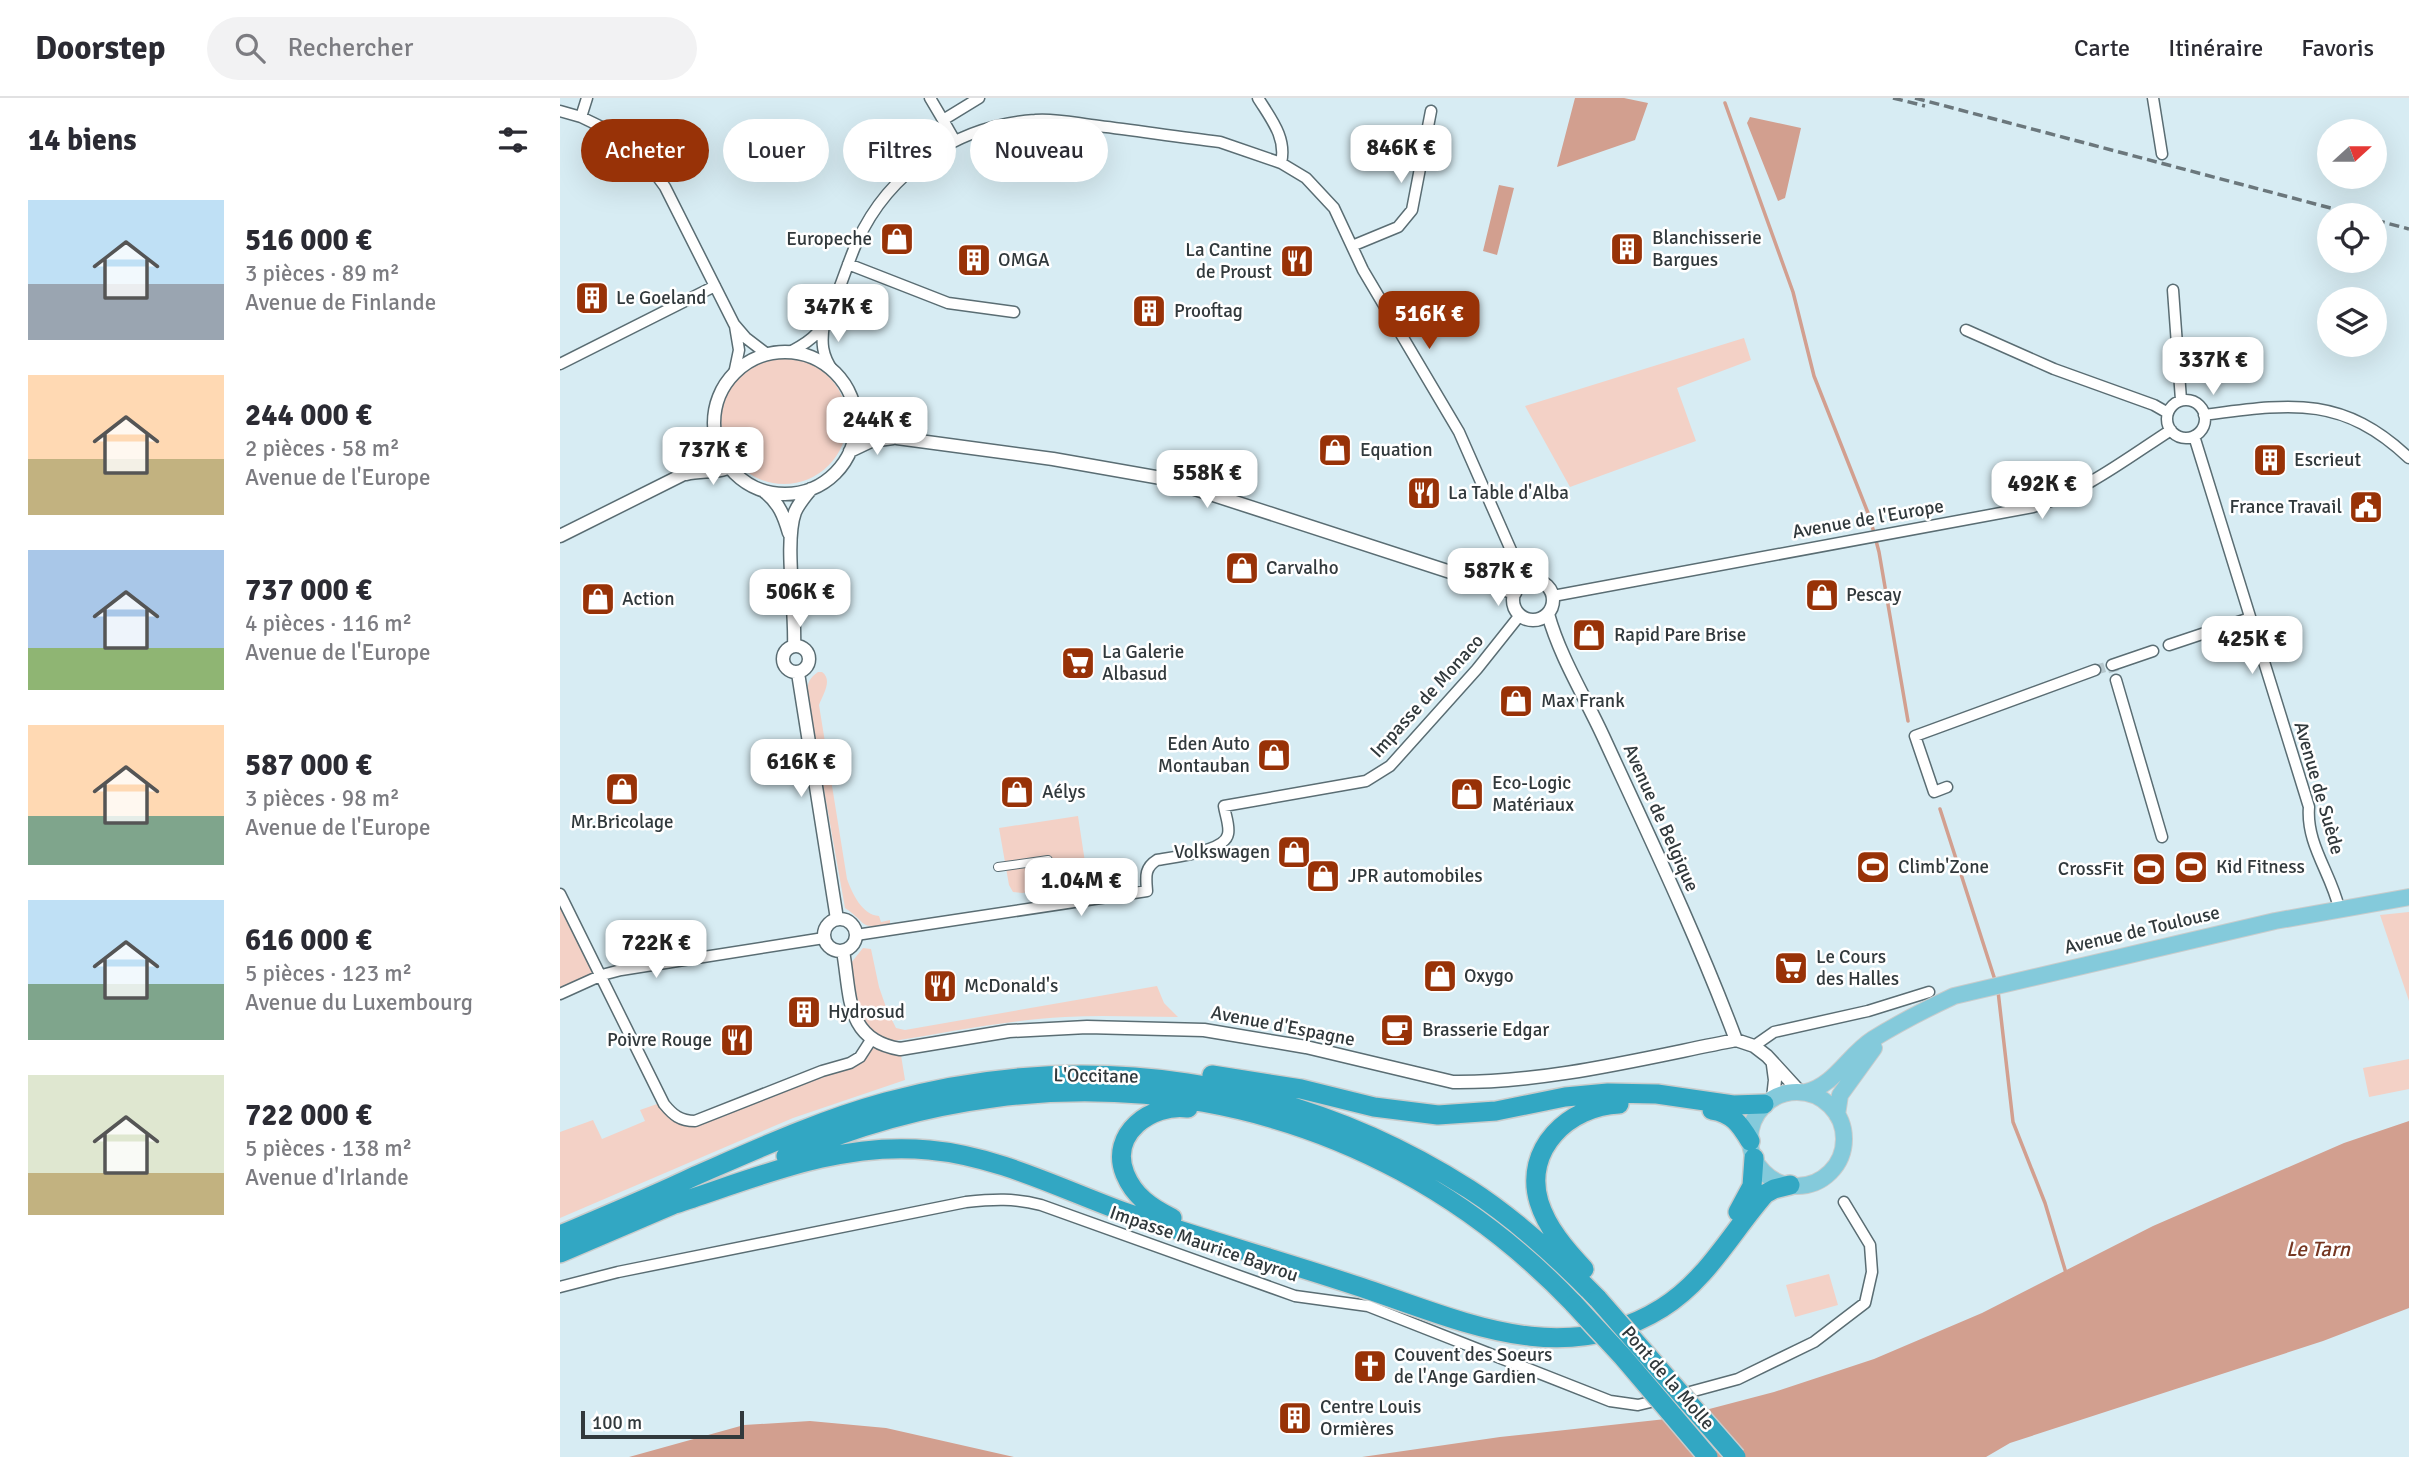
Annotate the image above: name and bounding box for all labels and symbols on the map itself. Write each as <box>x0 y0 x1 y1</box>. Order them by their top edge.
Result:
north arrow <box>2317 119 2387 189</box>
pin: 846K € <box>1344 126 1458 185</box>
shop icon: Europeche <box>878 220 916 258</box>
place label: Blanchisserie Bargues <box>1652 226 1762 272</box>
place label: Europeche <box>786 227 872 251</box>
building icon: Blanchisserie Bargues <box>1608 230 1646 268</box>
place label: La Cantine de Proust <box>1185 238 1272 284</box>
building icon: OMGA <box>955 241 993 279</box>
restaurant icon: La Cantine de Proust <box>1278 242 1316 280</box>
place label: OMGA <box>998 248 1050 272</box>
building icon: Le Goeland <box>573 279 611 317</box>
pin: 347K € <box>781 285 895 344</box>
place label: Le Goeland <box>616 286 706 310</box>
building icon: Prooftag <box>1130 292 1168 330</box>
pin: 516K € <box>1372 292 1486 351</box>
place label: Prooftag <box>1174 299 1243 323</box>
pin: 337K € <box>2156 338 2270 397</box>
pin: 244K € <box>820 398 934 457</box>
pin: 737K € <box>656 428 770 487</box>
shop icon: Equation <box>1316 431 1354 469</box>
place label: Equation <box>1360 438 1433 462</box>
building icon: Escrieut <box>2251 441 2289 479</box>
place label: Escrieut <box>2294 448 2361 472</box>
pin: 558K € <box>1150 450 1264 510</box>
pin: 492K € <box>1985 462 2099 521</box>
restaurant icon: La Table d'Alba <box>1405 474 1443 512</box>
place label: La Table d'Alba <box>1448 481 1569 505</box>
public building icon: France Travail <box>2347 488 2385 526</box>
street label: Avenue de l'Europe <box>1790 494 1946 544</box>
place label: France Travail <box>2230 495 2342 519</box>
pin: 587K € <box>1441 548 1555 608</box>
shop icon: Carvalho <box>1223 549 1261 587</box>
place label: Carvalho <box>1266 556 1339 580</box>
pin: 506K € <box>743 570 857 629</box>
shop icon: Pescay <box>1803 576 1841 614</box>
shop icon: Action <box>579 580 617 618</box>
place label: Pescay <box>1846 583 1901 607</box>
place label: Action <box>622 587 675 611</box>
shop icon: Rapid Pare Brise <box>1570 616 1608 654</box>
pin: 425K € <box>2195 616 2309 676</box>
place label: Rapid Pare Brise <box>1614 623 1746 647</box>
street label: Impasse de Monaco <box>1365 629 1489 763</box>
place label: La Galerie Albasud <box>1102 640 1184 686</box>
supermarket icon: La Galerie Albasud <box>1059 644 1097 682</box>
shop icon: Max Frank <box>1497 682 1535 720</box>
place label: Max Frank <box>1541 689 1625 713</box>
street label: Avenue de Suède <box>2289 719 2349 857</box>
place label: Eden Auto Montauban <box>1158 732 1250 778</box>
shop icon: Eden Auto Montauban <box>1255 736 1293 774</box>
pin: 616K € <box>744 740 858 799</box>
street label: Avenue de Belgique <box>1618 741 1704 895</box>
shop icon: Mr.Bricolage <box>603 770 641 808</box>
place label: Eco-Logic Matériaux <box>1492 771 1574 817</box>
shop icon: Aélys <box>998 773 1036 811</box>
shop icon: Eco-Logic Matériaux <box>1448 775 1486 813</box>
place label: Aélys <box>1042 780 1086 804</box>
place label: Mr.Bricolage <box>570 810 674 834</box>
shop icon: Volkswagen <box>1275 833 1313 871</box>
place label: Volkswagen <box>1174 840 1270 864</box>
sports icon: Climb'Zone <box>1854 848 1892 886</box>
sports icon: Kid Fitness <box>2172 848 2210 886</box>
sports icon: CrossFit <box>2130 850 2168 888</box>
place label: Climb'Zone <box>1898 855 1989 879</box>
place label: Kid Fitness <box>2216 855 2305 879</box>
shop icon: JPR automobiles <box>1304 857 1342 895</box>
place label: CrossFit <box>2058 857 2124 881</box>
pin: 1.04M € <box>1016 858 1146 918</box>
place label: JPR automobiles <box>1348 864 1483 888</box>
street label: Avenue de Toulouse <box>2062 900 2222 960</box>
pin: 722K € <box>599 920 713 980</box>
place label: Le Cours des Halles <box>1816 945 1899 991</box>
supermarket icon: Le Cours des Halles <box>1772 949 1810 987</box>
shop icon: Oxygo <box>1421 957 1459 995</box>
place label: Oxygo <box>1464 964 1514 988</box>
restaurant icon: McDonald's <box>921 967 959 1005</box>
place label: McDonald's <box>964 974 1058 998</box>
building icon: Hydrosud <box>785 993 823 1031</box>
place label: Hydrosud <box>828 1000 905 1024</box>
street label: Avenue d'Espagne <box>1209 1000 1357 1052</box>
cafe icon: Brasserie Edgar <box>1378 1011 1416 1049</box>
place label: Brasserie Edgar <box>1422 1018 1549 1042</box>
restaurant icon: Poivre Rouge <box>718 1021 756 1059</box>
place label: Poivre Rouge <box>607 1028 712 1052</box>
street label: L'Occitane <box>1053 1063 1139 1089</box>
street label: Impasse Maurice Bayrou <box>1107 1200 1301 1288</box>
water label: Le Tarn <box>2286 1236 2351 1262</box>
street label: Pont de la Molle <box>1616 1321 1720 1435</box>
place label: Couvent des Soeurs de l'Ange Gardien <box>1394 1343 1552 1389</box>
church icon: Couvent des Soeurs de l'Ange Gardien <box>1351 1347 1389 1385</box>
place label: Centre Louis Ormières <box>1320 1395 1421 1441</box>
building icon: Centre Louis Ormières <box>1276 1399 1314 1437</box>
scale bar <box>581 1408 744 1440</box>

